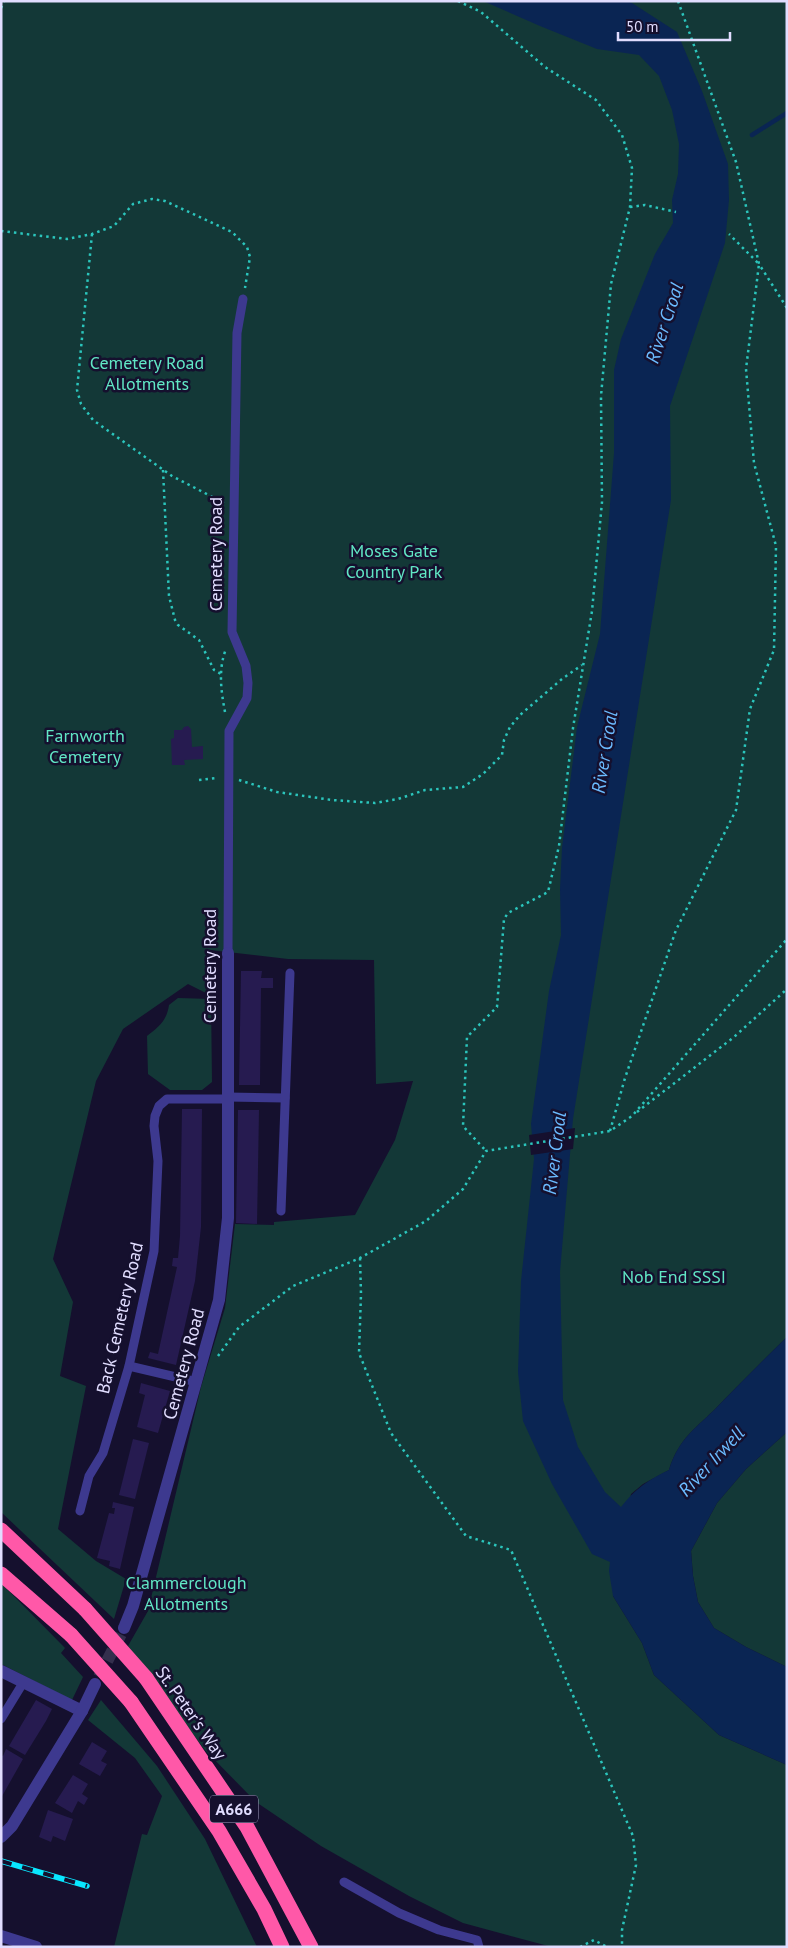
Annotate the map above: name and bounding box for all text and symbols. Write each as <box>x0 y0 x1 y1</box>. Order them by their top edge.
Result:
scale bar <box>618 10 730 42</box>
text: 50 m <box>626 17 659 36</box>
water label: River Croal <box>640 280 688 366</box>
park label: Cemetery Road Allotments <box>90 351 204 395</box>
street label: Cemetery Road <box>204 497 227 611</box>
park label: Moses Gate Country Park <box>346 539 443 583</box>
water label: River Croal <box>586 709 622 795</box>
park label: Farnworth Cemetery <box>45 724 125 768</box>
street label: Cemetery Road <box>198 909 221 1023</box>
water label: River Croal <box>537 1110 571 1196</box>
street label: Back Cemetery Road <box>91 1240 148 1396</box>
park label: Nob End SSSI <box>622 1265 726 1288</box>
street label: Cemetery Road <box>158 1306 209 1422</box>
water label: River Irwell <box>672 1421 750 1501</box>
park label: Clammerclough Allotments <box>125 1571 247 1615</box>
street label: St. Peter's Way <box>151 1661 233 1765</box>
road number: A666 <box>210 1796 258 1822</box>

